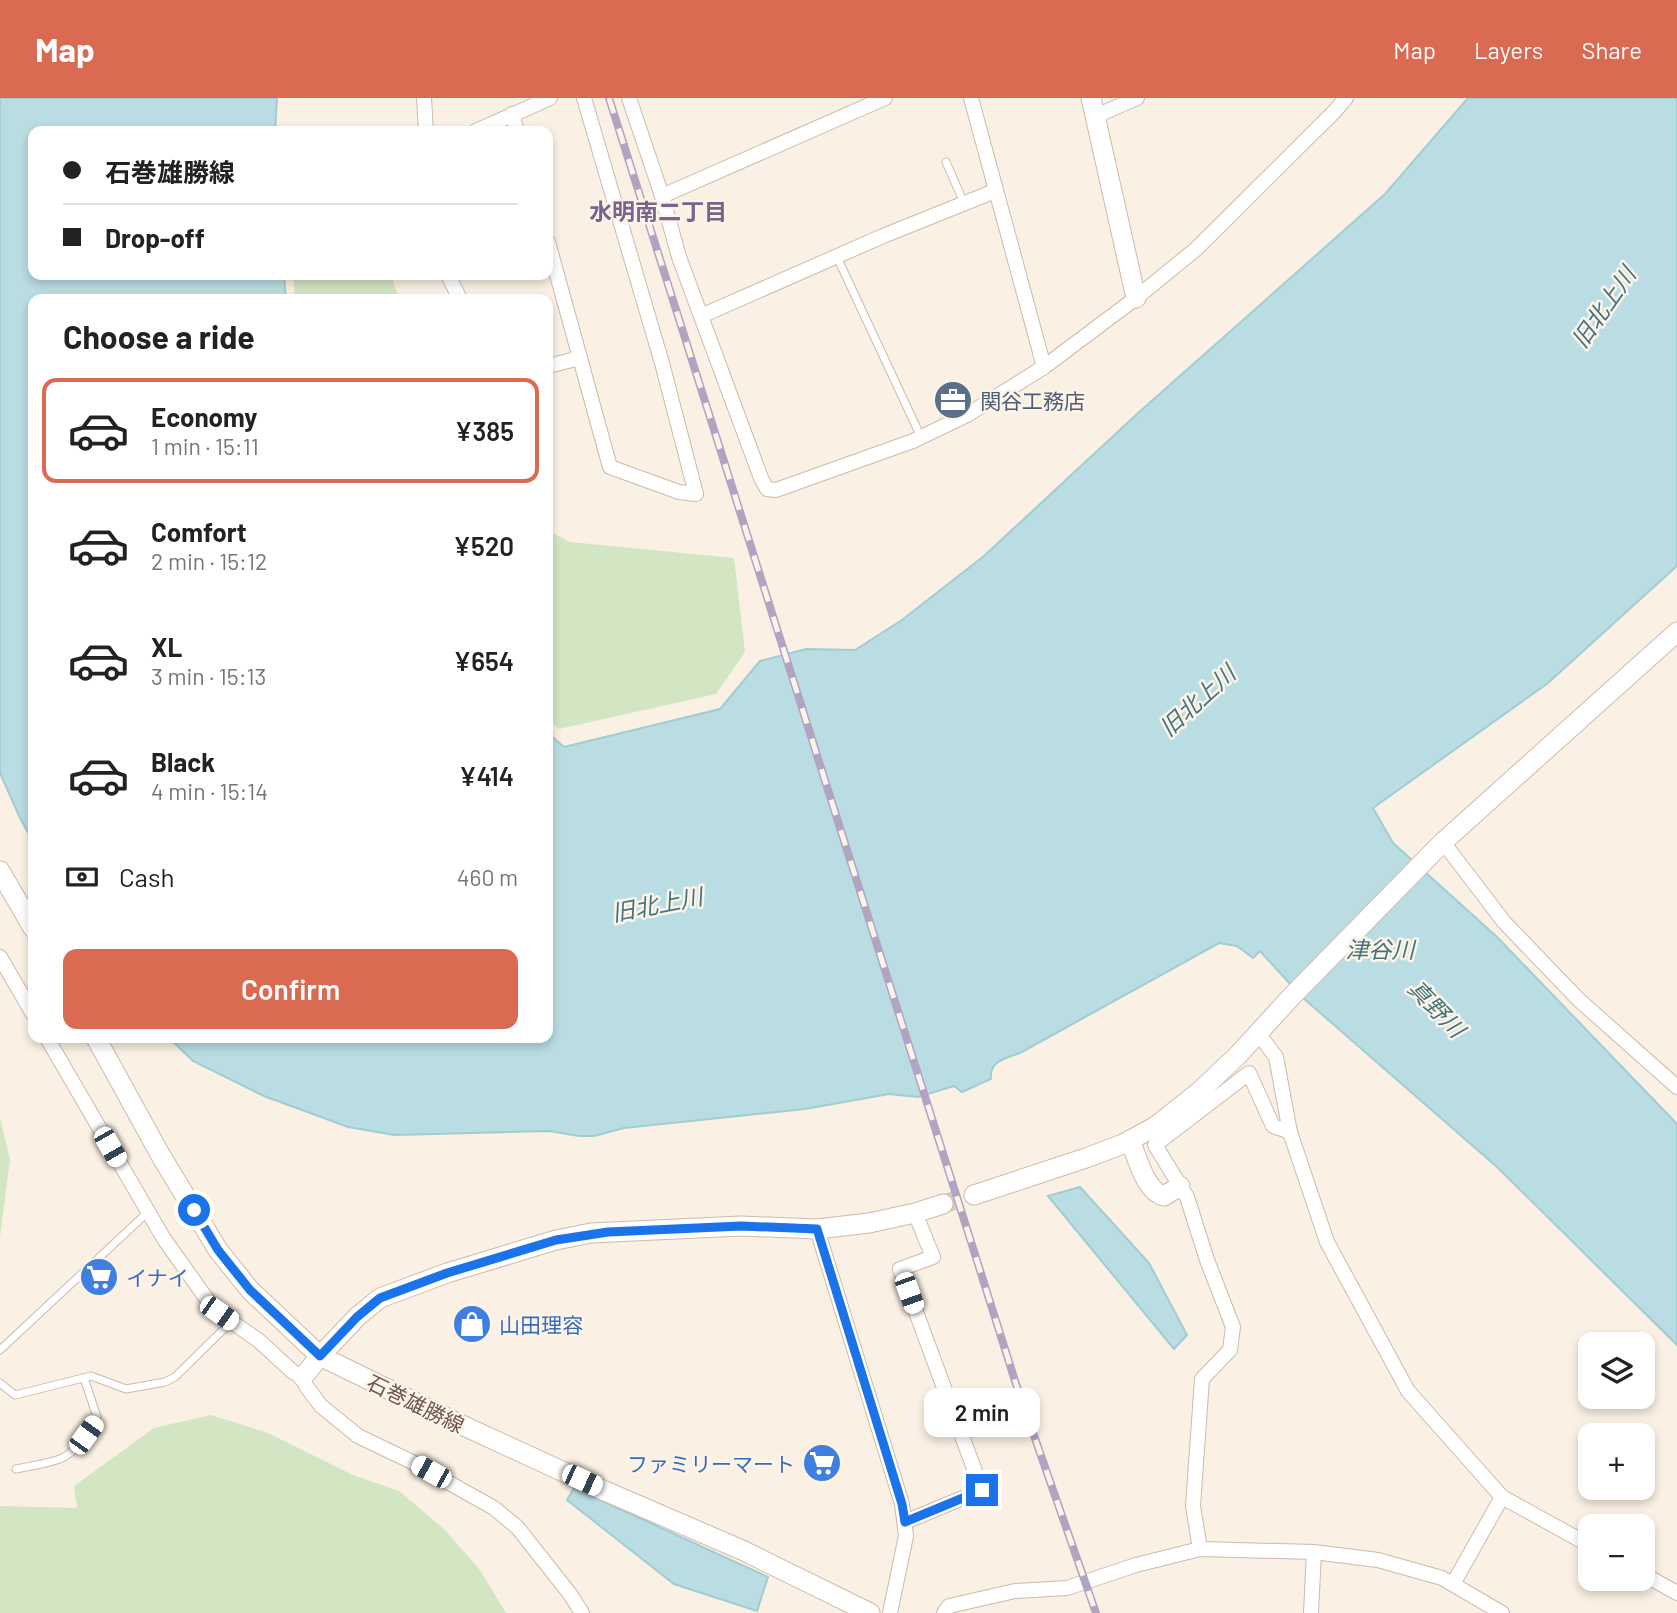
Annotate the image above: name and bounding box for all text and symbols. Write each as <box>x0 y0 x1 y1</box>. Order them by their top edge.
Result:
text: Map <box>35 29 95 69</box>
text: Map <box>1393 35 1436 64</box>
text: Layers <box>1474 35 1543 64</box>
text: Share <box>1581 35 1642 64</box>
text: 石巻雄勝線 <box>105 156 235 187</box>
district label: 水明南二丁目 <box>589 197 727 225</box>
text: Drop-off <box>105 222 205 253</box>
water label: 旧北上川 <box>1565 259 1643 353</box>
text: Choose a ride <box>63 317 255 355</box>
office icon: 関谷工務店 <box>932 379 974 421</box>
place label: 関谷工務店 <box>980 388 1085 413</box>
icon: car <box>67 399 130 462</box>
text: Economy <box>151 401 257 432</box>
text: ¥385 <box>455 415 514 446</box>
text: 1 min · 15:11 <box>151 432 259 460</box>
icon: car <box>67 514 130 577</box>
text: Comfort <box>151 516 247 547</box>
text: ¥520 <box>453 530 514 561</box>
text: 2 min · 15:12 <box>151 547 267 575</box>
icon: car <box>67 629 130 692</box>
text: XL <box>151 631 182 662</box>
text: ¥654 <box>453 645 514 676</box>
water label: 旧北上川 <box>1153 657 1243 741</box>
text: 3 min · 15:13 <box>151 662 266 690</box>
icon: car <box>67 744 130 807</box>
text: Black <box>151 746 215 777</box>
text: ¥414 <box>459 760 514 791</box>
text: 4 min · 15:14 <box>151 777 268 805</box>
icon: cash <box>63 858 101 896</box>
text: Cash <box>119 861 174 892</box>
text: 460 m <box>457 863 518 891</box>
water label: 旧北上川 <box>609 881 708 927</box>
water label: 津谷川 <box>1346 935 1418 963</box>
button: Confirm <box>63 949 518 1029</box>
water label: 真野川 <box>1403 973 1473 1045</box>
car <box>91 1124 130 1170</box>
route start <box>178 1194 210 1226</box>
supermarket icon: イナイ <box>78 1256 120 1298</box>
place label: イナイ <box>126 1265 189 1290</box>
car <box>892 1270 927 1316</box>
car <box>196 1292 243 1334</box>
shop icon: 山田理容 <box>451 1303 493 1345</box>
place label: 山田理容 <box>499 1312 583 1337</box>
map controls <box>1578 1332 1655 1591</box>
button: layers <box>1578 1332 1655 1409</box>
street label: 石巻雄勝線 <box>363 1369 469 1437</box>
callout: 2 min <box>924 1388 1040 1438</box>
text: 2 min <box>955 1398 1009 1426</box>
car <box>66 1412 107 1458</box>
button: + <box>1578 1423 1655 1500</box>
supermarket icon: ファミリーマート <box>801 1442 843 1484</box>
place label: ファミリーマート <box>627 1451 795 1476</box>
car <box>408 1453 455 1491</box>
car <box>559 1462 606 1498</box>
route end <box>966 1474 998 1506</box>
button: − <box>1578 1514 1655 1591</box>

